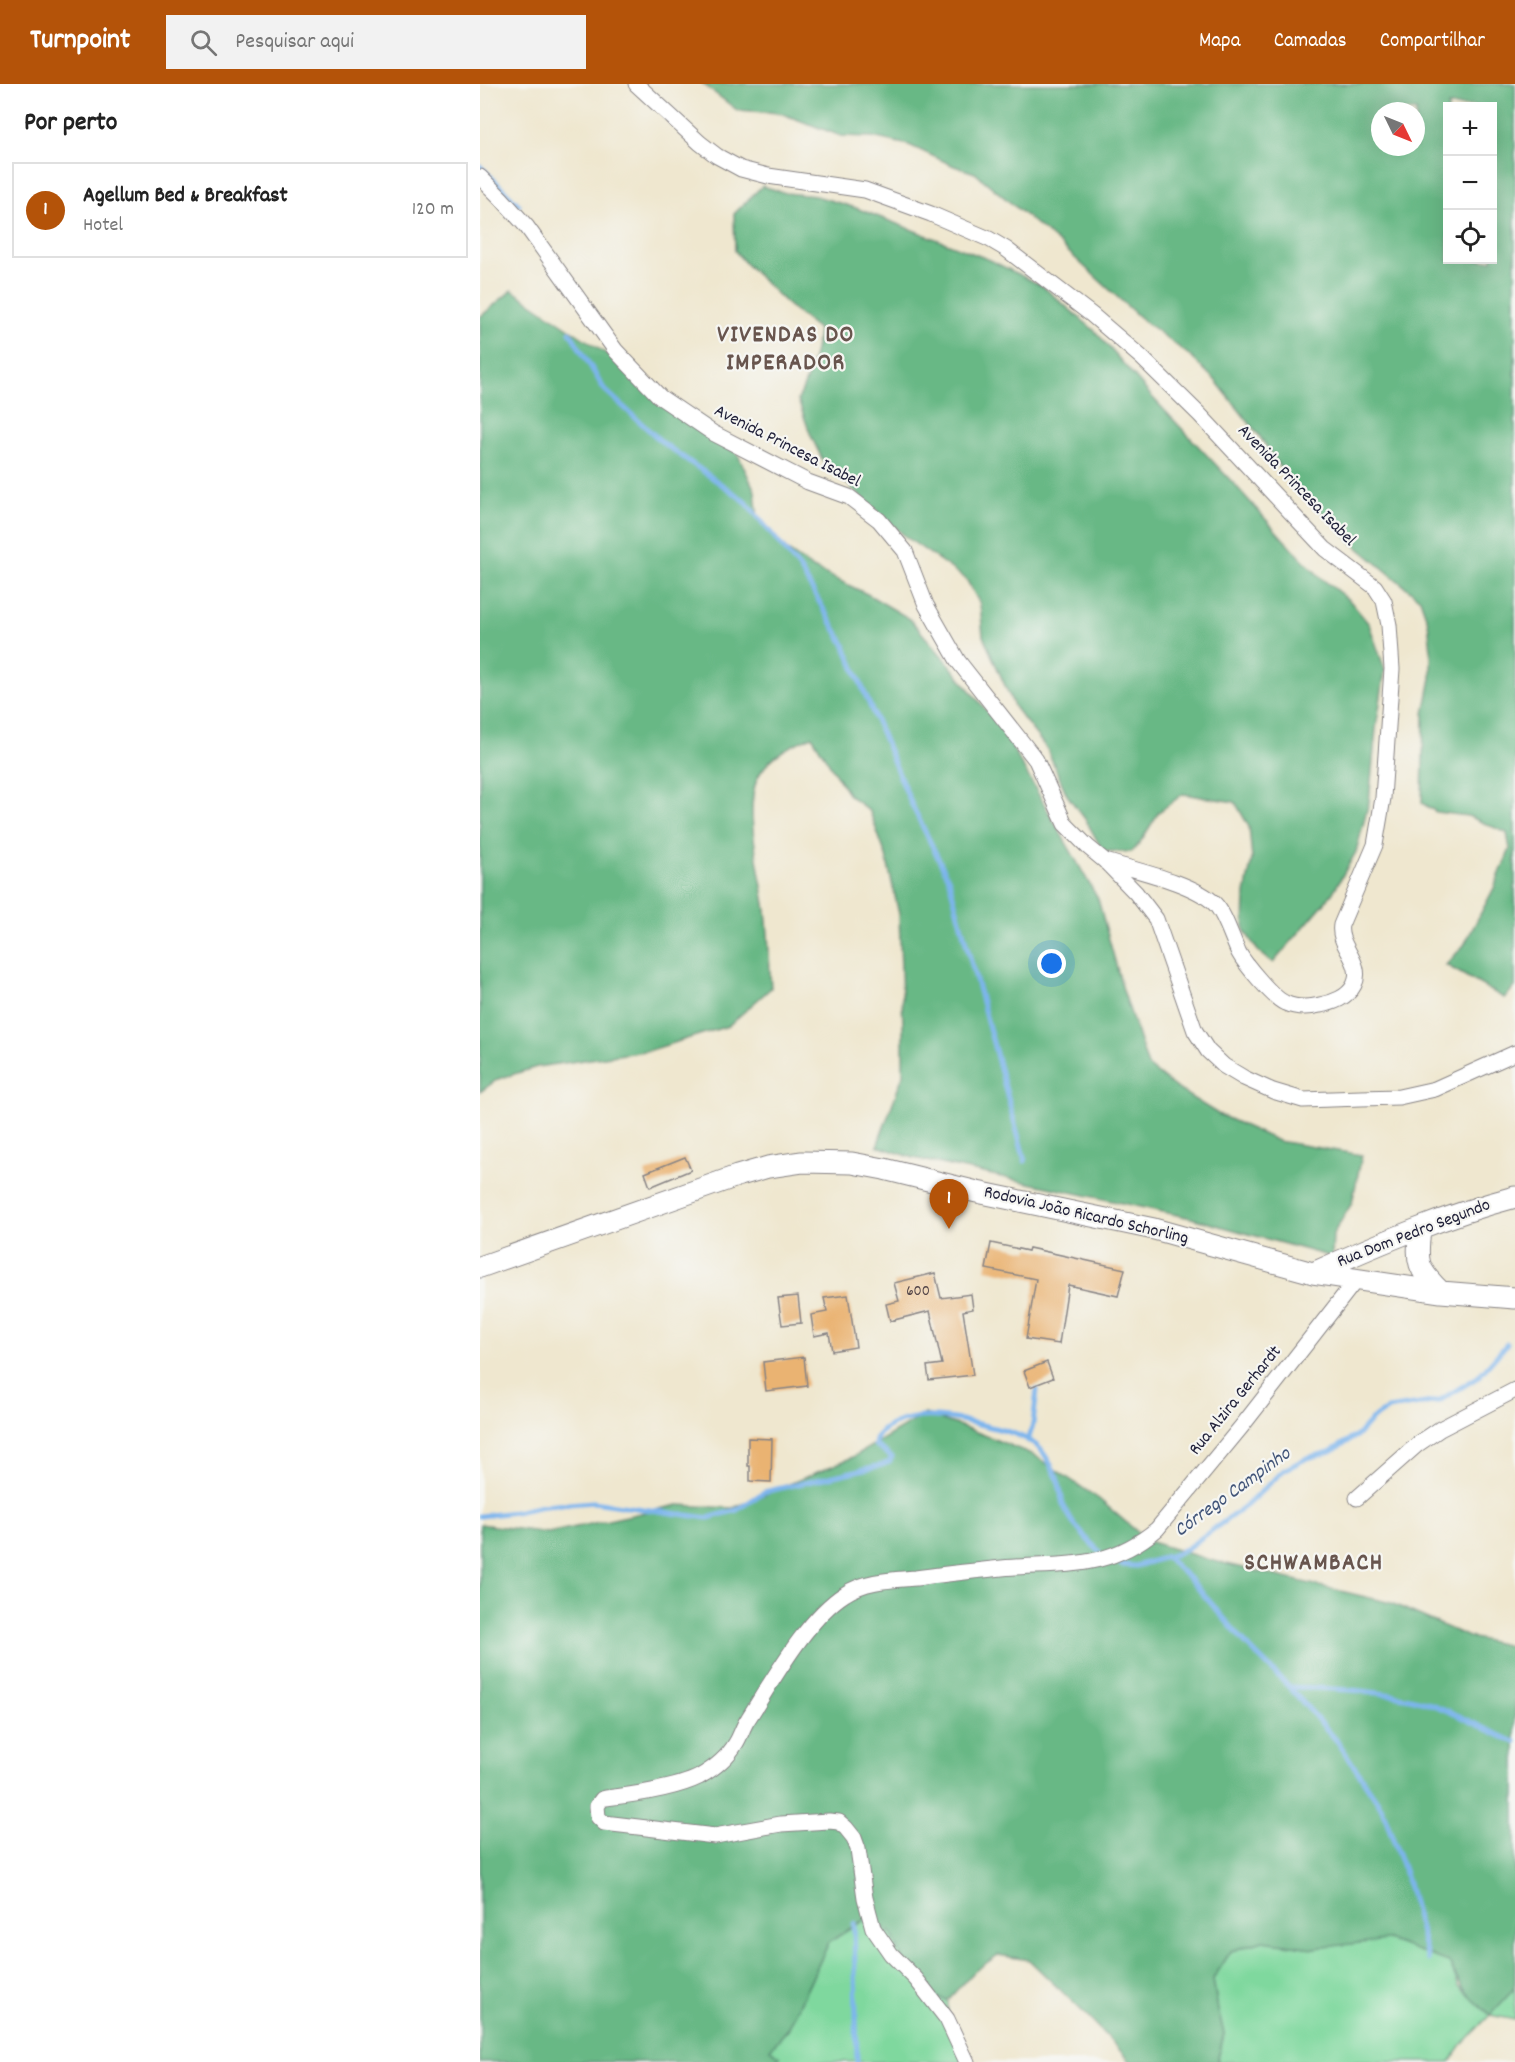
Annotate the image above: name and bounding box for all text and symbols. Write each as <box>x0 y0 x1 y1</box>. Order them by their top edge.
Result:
search box <box>166 15 586 69</box>
text: Turnpoint <box>30 22 130 62</box>
icon: search <box>187 26 220 59</box>
text: Pesquisar aqui <box>235 27 354 58</box>
text: Mapa <box>1199 27 1241 57</box>
text: Camadas <box>1274 27 1347 57</box>
text: Compartilhar <box>1380 27 1485 57</box>
north arrow <box>1371 102 1425 156</box>
map controls <box>1443 102 1497 264</box>
button: + <box>1443 102 1497 156</box>
text: Por perto <box>24 105 117 142</box>
button: − <box>1443 156 1497 210</box>
text: Agellum Bed & Breakfast <box>83 181 288 212</box>
text: 1 <box>43 196 48 224</box>
text: 120 m <box>412 196 454 224</box>
button: locate <box>1443 210 1497 264</box>
text: Hotel <box>83 212 123 240</box>
district label: VIVENDAS DO IMPERADOR <box>717 319 855 381</box>
street label: Avenida Princesa Isabel <box>709 399 865 495</box>
street label: Avenida Princesa Isabel <box>1231 419 1361 553</box>
your location <box>1037 949 1066 978</box>
pin: 1 <box>930 1180 968 1229</box>
street label: Rodovia João Ricardo Schorling <box>981 1180 1191 1252</box>
street label: Rua Dom Pedro Segundo <box>1334 1193 1494 1275</box>
house number: 600 <box>906 1281 930 1303</box>
street label: Rua Alzira Gerhardt <box>1184 1341 1288 1461</box>
water label: Córrego Campinho <box>1169 1441 1298 1545</box>
district label: SCHWAMBACH <box>1244 1547 1384 1581</box>

